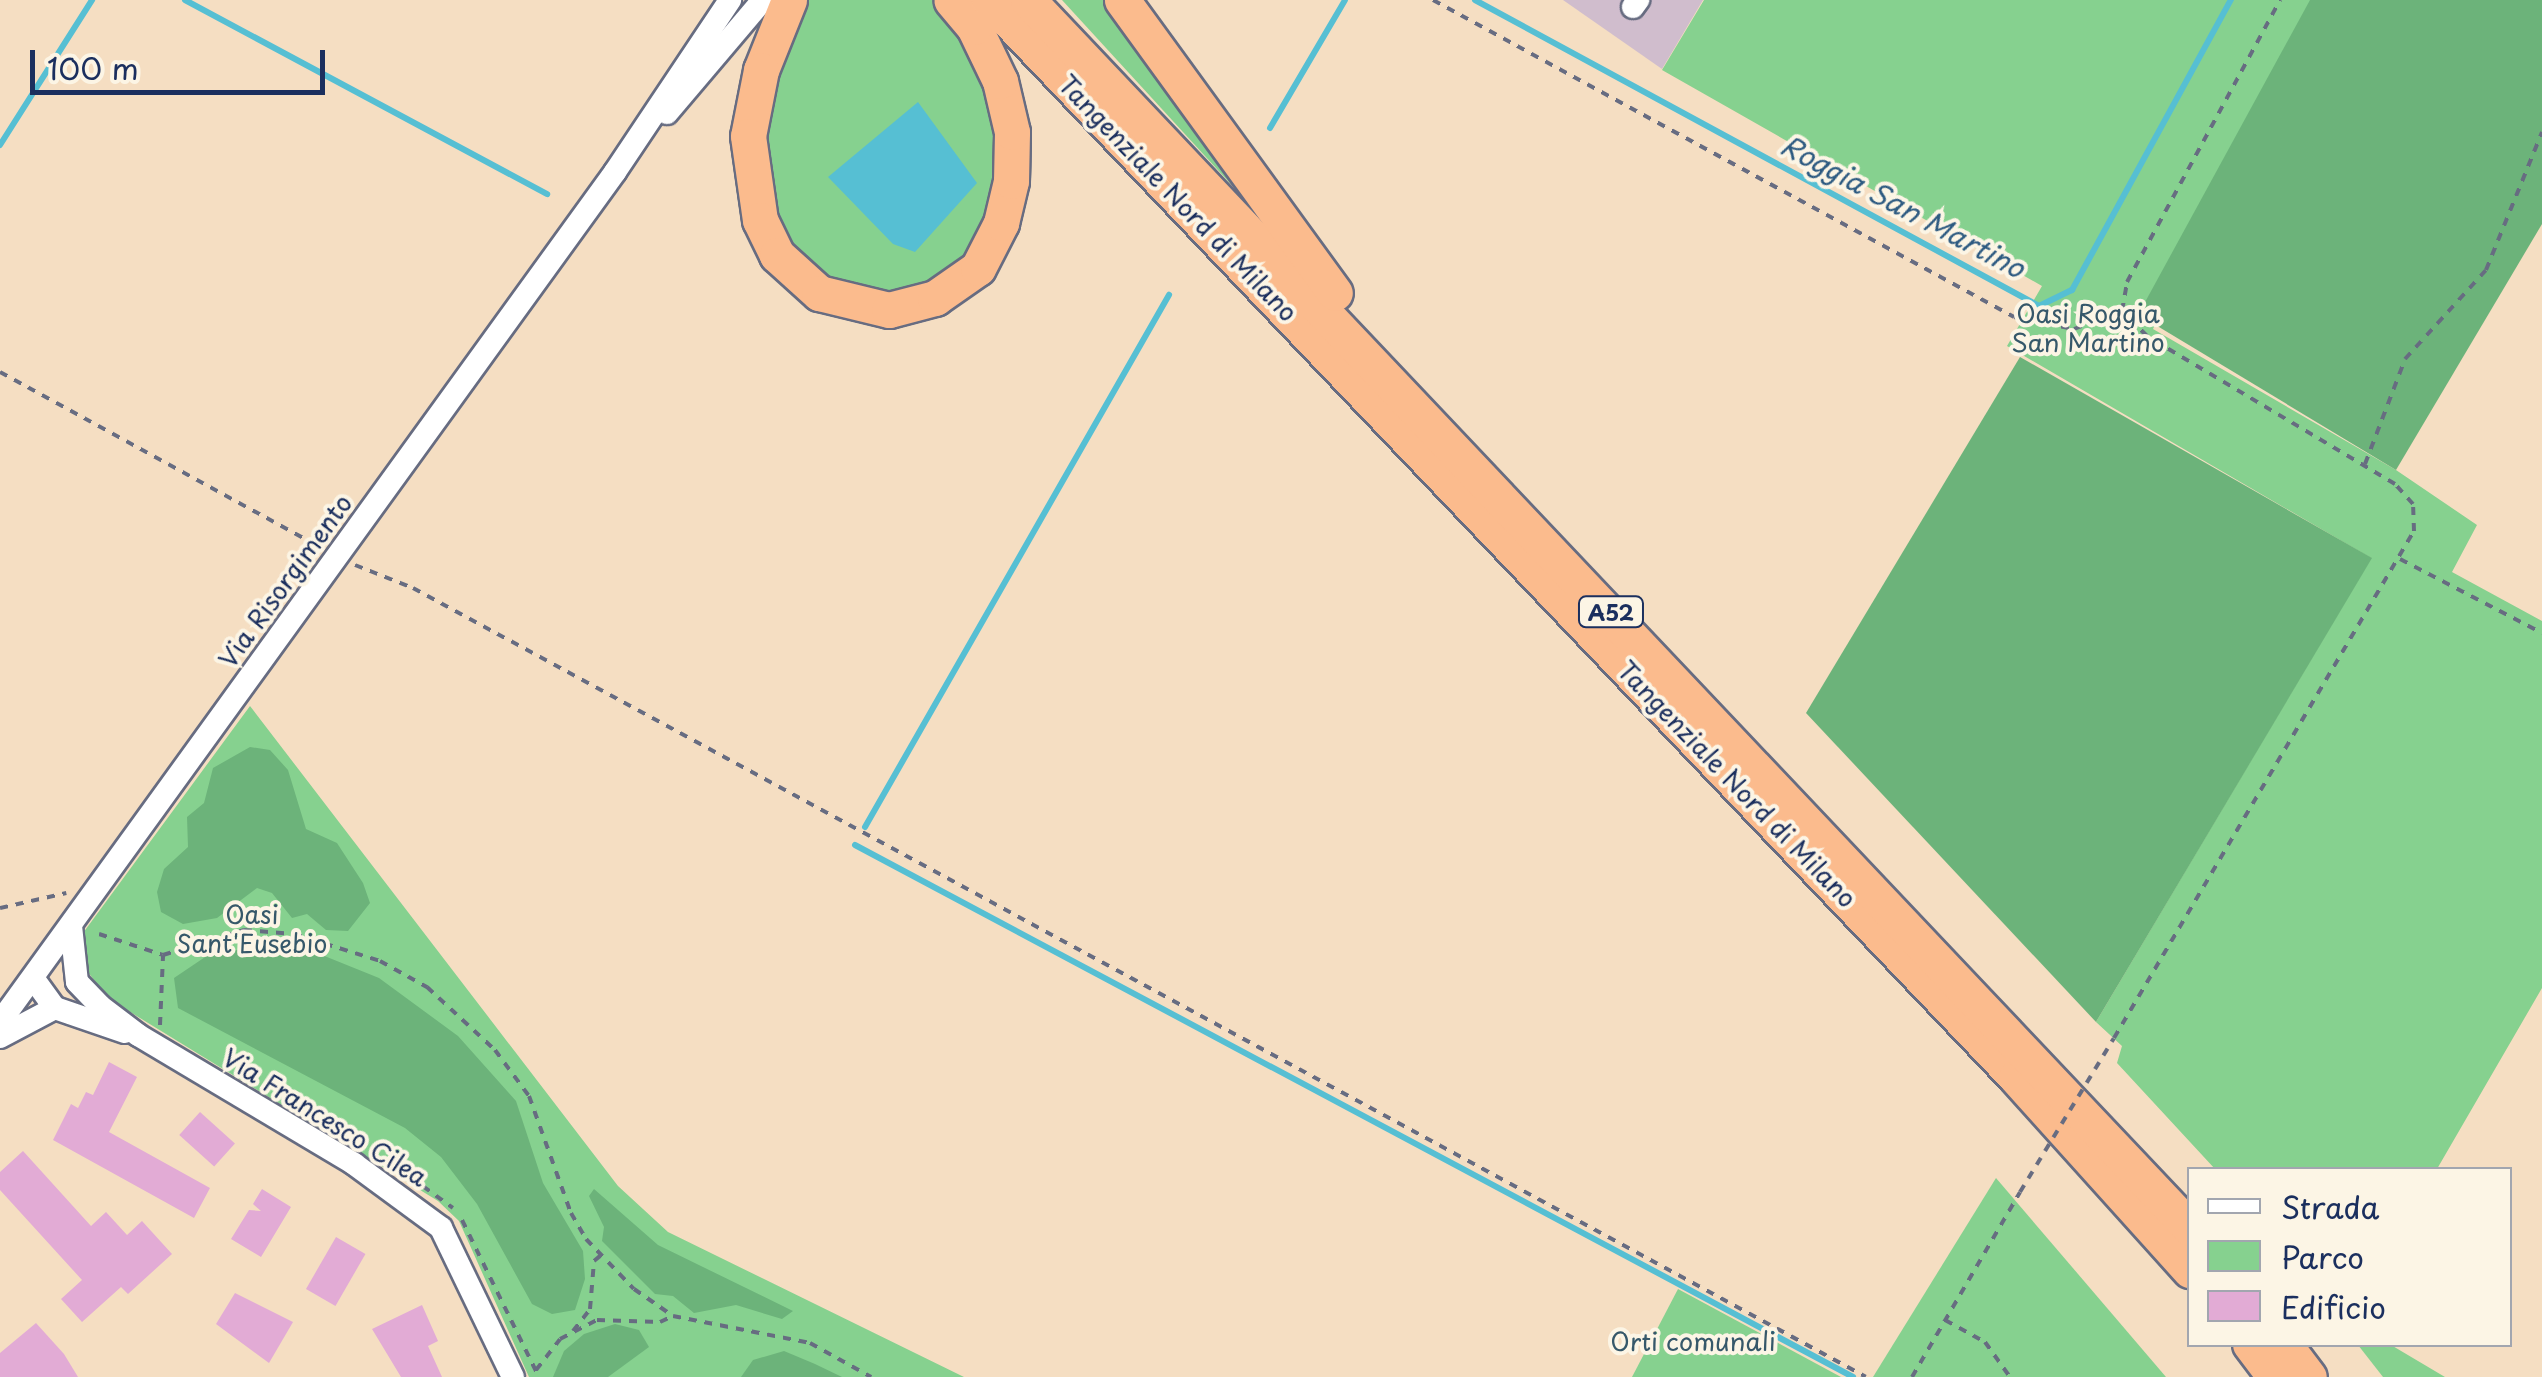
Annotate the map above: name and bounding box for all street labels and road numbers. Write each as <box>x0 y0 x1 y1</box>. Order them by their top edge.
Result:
street label: Tangenziale Nord di Milano <box>1052 69 1304 327</box>
street label: Via Risorgimento <box>212 489 358 673</box>
road number: A52 <box>1576 595 1646 629</box>
street label: Tangenziale Nord di Milano <box>1611 655 1863 913</box>
street label: Via Francesco Cilea <box>217 1042 433 1192</box>

